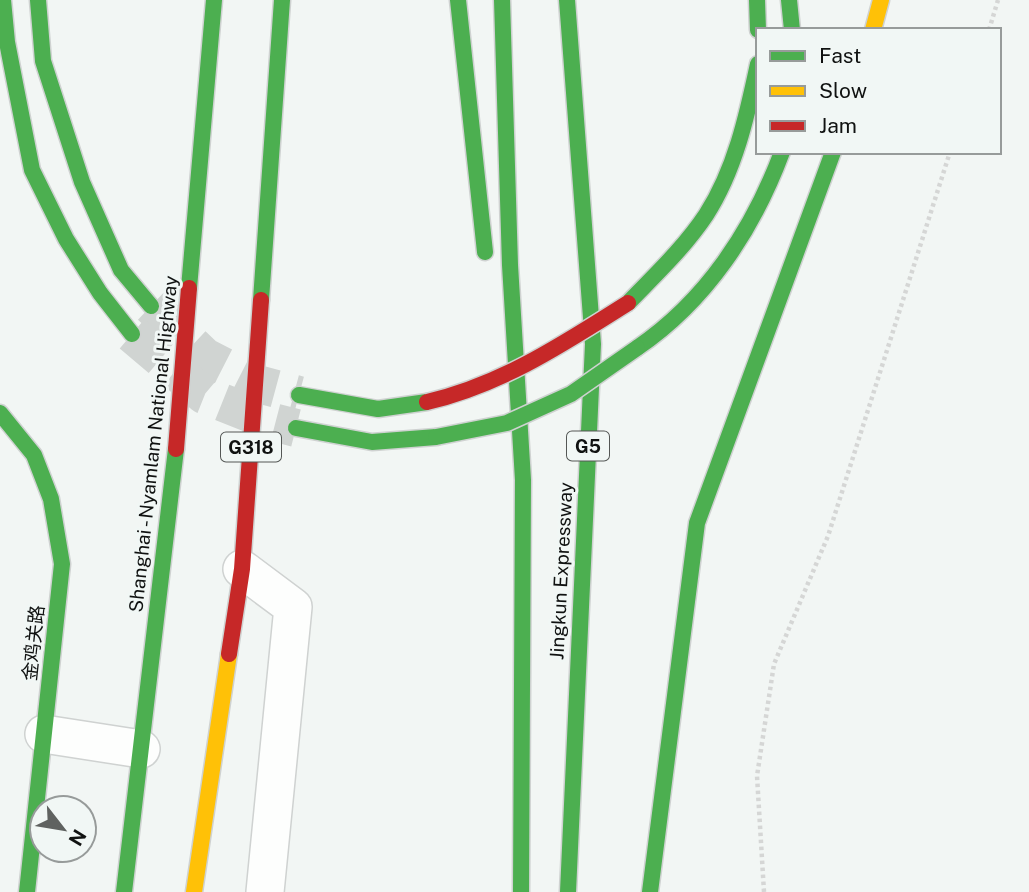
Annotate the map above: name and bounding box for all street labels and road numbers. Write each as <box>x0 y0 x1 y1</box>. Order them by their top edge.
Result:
street label: Shanghai - Nyamlam National Highway <box>124 275 182 613</box>
road number: G318 <box>221 432 281 462</box>
road number: G5 <box>567 432 609 461</box>
street label: Jingkun Expressway <box>545 482 577 660</box>
street label: 金鸡关路 <box>18 604 48 682</box>

